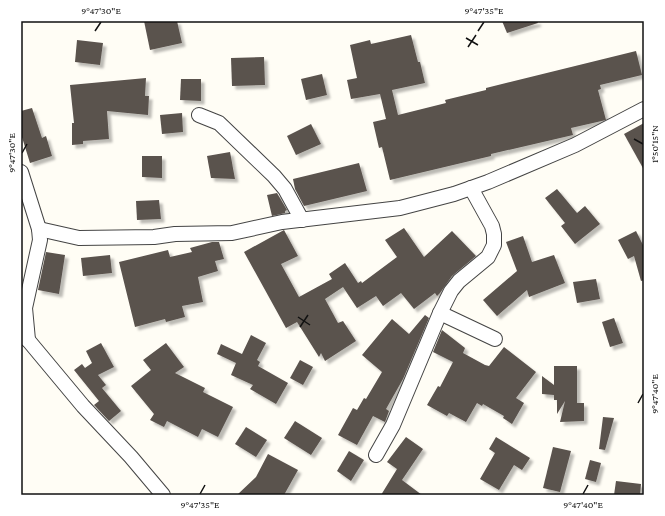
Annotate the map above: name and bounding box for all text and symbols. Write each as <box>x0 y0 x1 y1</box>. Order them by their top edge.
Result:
text: 9°47'30"E <box>81 5 121 16</box>
text: 9°47'35"E <box>465 5 504 16</box>
text: 1°50'15"N <box>649 125 660 163</box>
text: 9°47'30"E <box>6 133 17 173</box>
text: 9°47'40"E <box>649 374 660 414</box>
text: 9°47'35"E <box>181 499 220 510</box>
text: 9°47'40"E <box>563 499 603 510</box>

